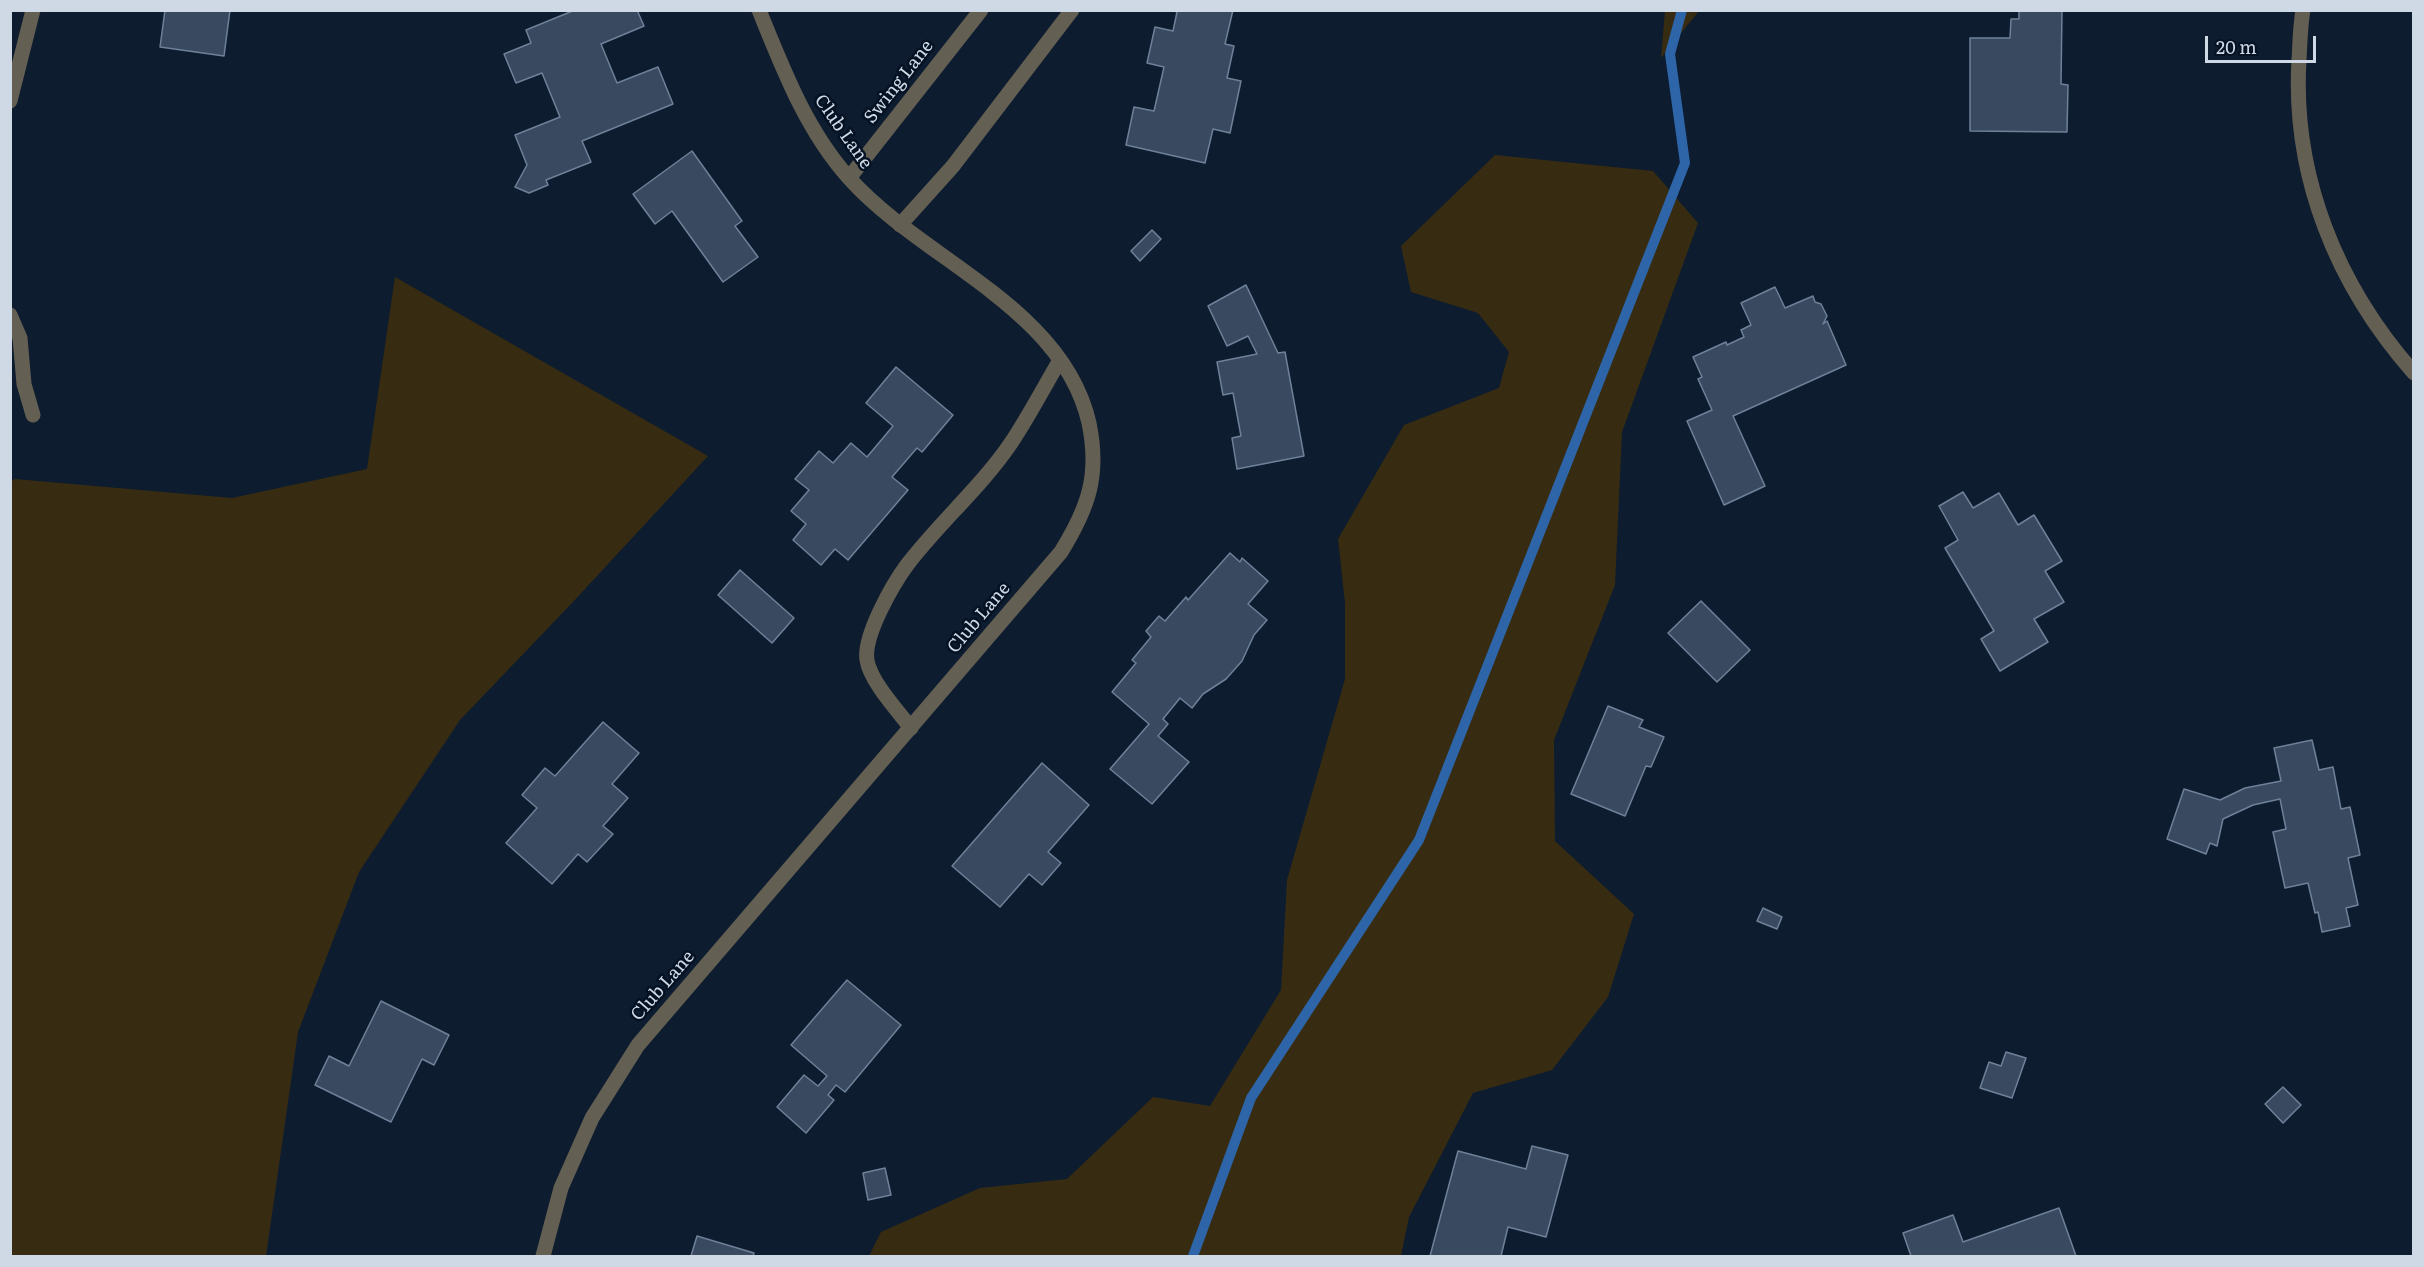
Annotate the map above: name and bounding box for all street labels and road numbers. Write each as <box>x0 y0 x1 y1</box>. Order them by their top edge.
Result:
street label: Swing Lane <box>860 36 938 128</box>
street label: Club Lane <box>810 91 876 173</box>
street label: Club Lane <box>943 578 1015 658</box>
street label: Club Lane <box>627 947 699 1025</box>

